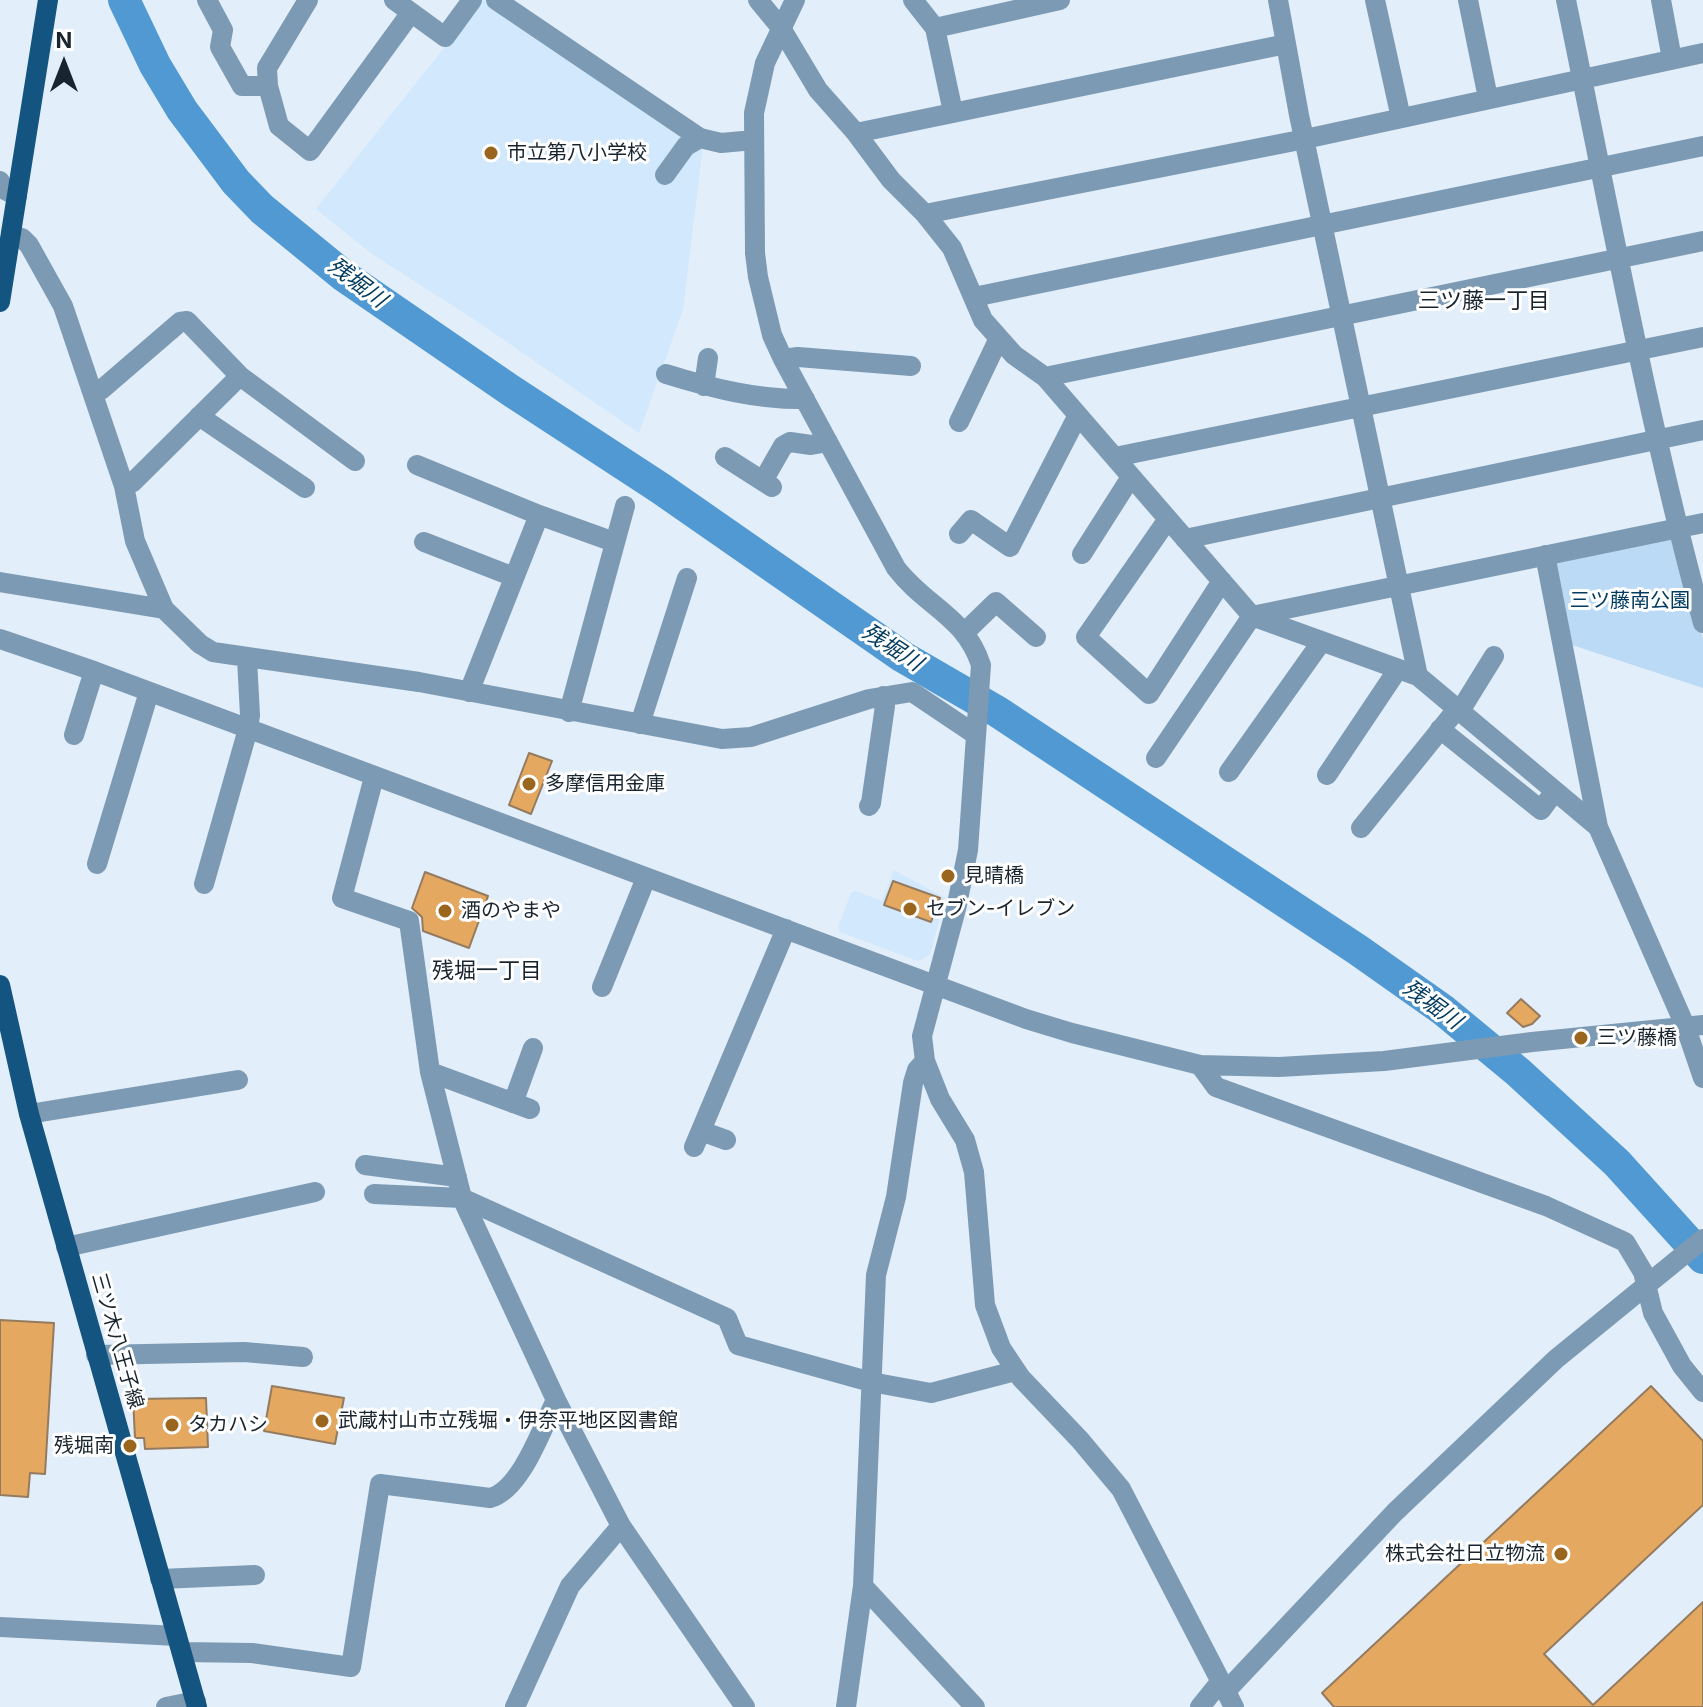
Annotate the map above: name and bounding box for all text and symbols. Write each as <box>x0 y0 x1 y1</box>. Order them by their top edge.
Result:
north arrow <box>24 24 104 104</box>
text: N <box>56 27 72 53</box>
place label: 市立第八小学校 <box>507 141 647 165</box>
marker: 市立第八小学校 <box>482 144 500 162</box>
water label: 残堀川 <box>323 253 391 313</box>
district label: 三ツ藤一丁目 <box>1418 288 1550 314</box>
park label: 三ツ藤南公園 <box>1570 589 1690 613</box>
water label: 残堀川 <box>857 619 927 677</box>
place label: 多摩信用金庫 <box>545 772 665 796</box>
marker: 多摩信用金庫 <box>520 775 538 793</box>
place label: 見晴橋 <box>964 864 1024 888</box>
marker: 見晴橋 <box>939 867 957 885</box>
place label: セブン-イレブン <box>926 897 1075 921</box>
place label: 酒のやまや <box>461 899 561 923</box>
marker: セブン-イレブン <box>901 900 919 918</box>
marker: 酒のやまや <box>436 902 454 920</box>
district label: 残堀一丁目 <box>432 958 542 984</box>
water label: 残堀川 <box>1398 975 1466 1035</box>
place label: 三ツ藤橋 <box>1597 1026 1677 1050</box>
marker: 三ツ藤橋 <box>1572 1029 1590 1047</box>
street label: 三ツ木八王子線 <box>86 1270 148 1412</box>
place label: 武蔵村山市立残堀・伊奈平地区図書館 <box>338 1409 678 1433</box>
marker: 武蔵村山市立残堀・伊奈平地区図書館 <box>313 1412 331 1430</box>
place label: タカハシ <box>188 1413 268 1437</box>
marker: タカハシ <box>163 1416 181 1434</box>
place label: 残堀南 <box>54 1434 114 1458</box>
marker: 残堀南 <box>121 1437 139 1455</box>
place label: 株式会社日立物流 <box>1385 1542 1545 1566</box>
marker: 株式会社日立物流 <box>1552 1545 1570 1563</box>

